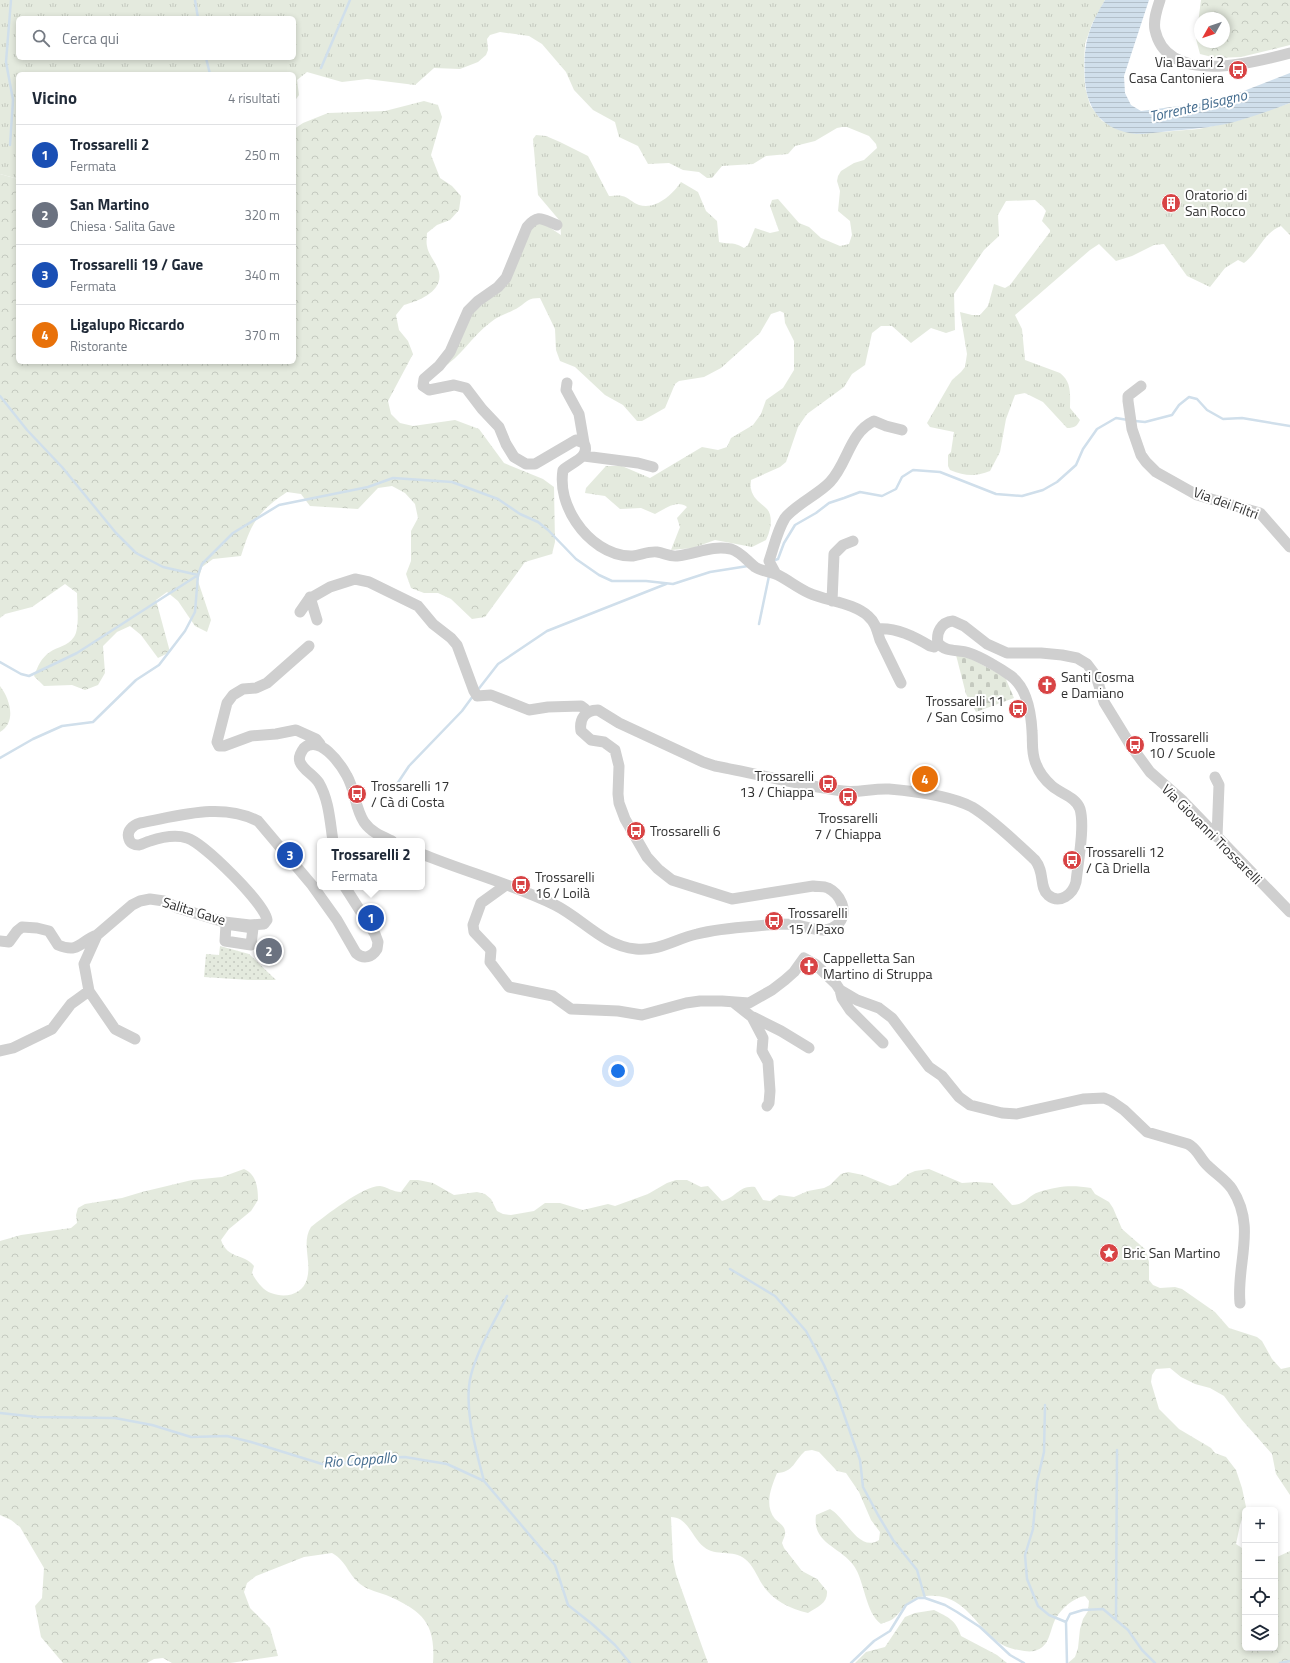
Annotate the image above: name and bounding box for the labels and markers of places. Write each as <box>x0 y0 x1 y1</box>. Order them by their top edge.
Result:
place label: Via Bavari 2 Casa Cantoniera <box>1129 51 1224 88</box>
bus stop icon: Via Bavari 2 Casa Cantoniera <box>1227 59 1249 81</box>
place label: Oratorio di San Rocco <box>1185 184 1247 221</box>
building icon: Oratorio di San Rocco <box>1160 192 1182 214</box>
place label: Santi Cosma e Damiano <box>1061 666 1134 703</box>
church icon: Santi Cosma e Damiano <box>1036 674 1058 696</box>
place label: Trossarelli 11 / San Cosimo <box>926 690 1004 727</box>
bus stop icon: Trossarelli 11 / San Cosimo <box>1007 698 1029 720</box>
place label: Trossarelli 10 / Scuole <box>1149 726 1215 763</box>
bus stop icon: Trossarelli 10 / Scuole <box>1124 734 1146 756</box>
pin: 4 <box>912 764 938 794</box>
place label: Trossarelli 13 / Chiappa <box>739 765 814 802</box>
bus stop icon: Trossarelli 13 / Chiappa <box>817 773 839 795</box>
place label: Trossarelli 17 / Cà di Costa <box>371 775 449 812</box>
bus stop icon: Trossarelli 17 / Cà di Costa <box>346 783 368 805</box>
bus stop icon: Trossarelli 7 / Chiappa <box>837 786 859 808</box>
place label: Trossarelli 7 / Chiappa <box>815 807 881 844</box>
bus stop icon: Trossarelli 6 <box>625 820 647 842</box>
place label: Trossarelli 6 <box>650 820 721 841</box>
pin: 3 <box>277 840 303 870</box>
place label: Trossarelli 12 / Cà Driella <box>1086 841 1164 878</box>
bus stop icon: Trossarelli 12 / Cà Driella <box>1061 849 1083 871</box>
place label: Trossarelli 16 / Loilà <box>535 866 595 903</box>
bus stop icon: Trossarelli 16 / Loilà <box>510 874 532 896</box>
place label: Trossarelli 15 / Paxo <box>788 902 848 939</box>
pin: 1 <box>358 903 384 933</box>
bus stop icon: Trossarelli 15 / Paxo <box>763 910 785 932</box>
pin: 2 <box>256 936 282 966</box>
place label: Cappelletta San Martino di Struppa <box>823 947 933 984</box>
church icon: Cappelletta San Martino di Struppa <box>798 955 820 977</box>
place icon: Bric San Martino <box>1098 1242 1120 1264</box>
place label: Bric San Martino <box>1123 1242 1220 1263</box>

